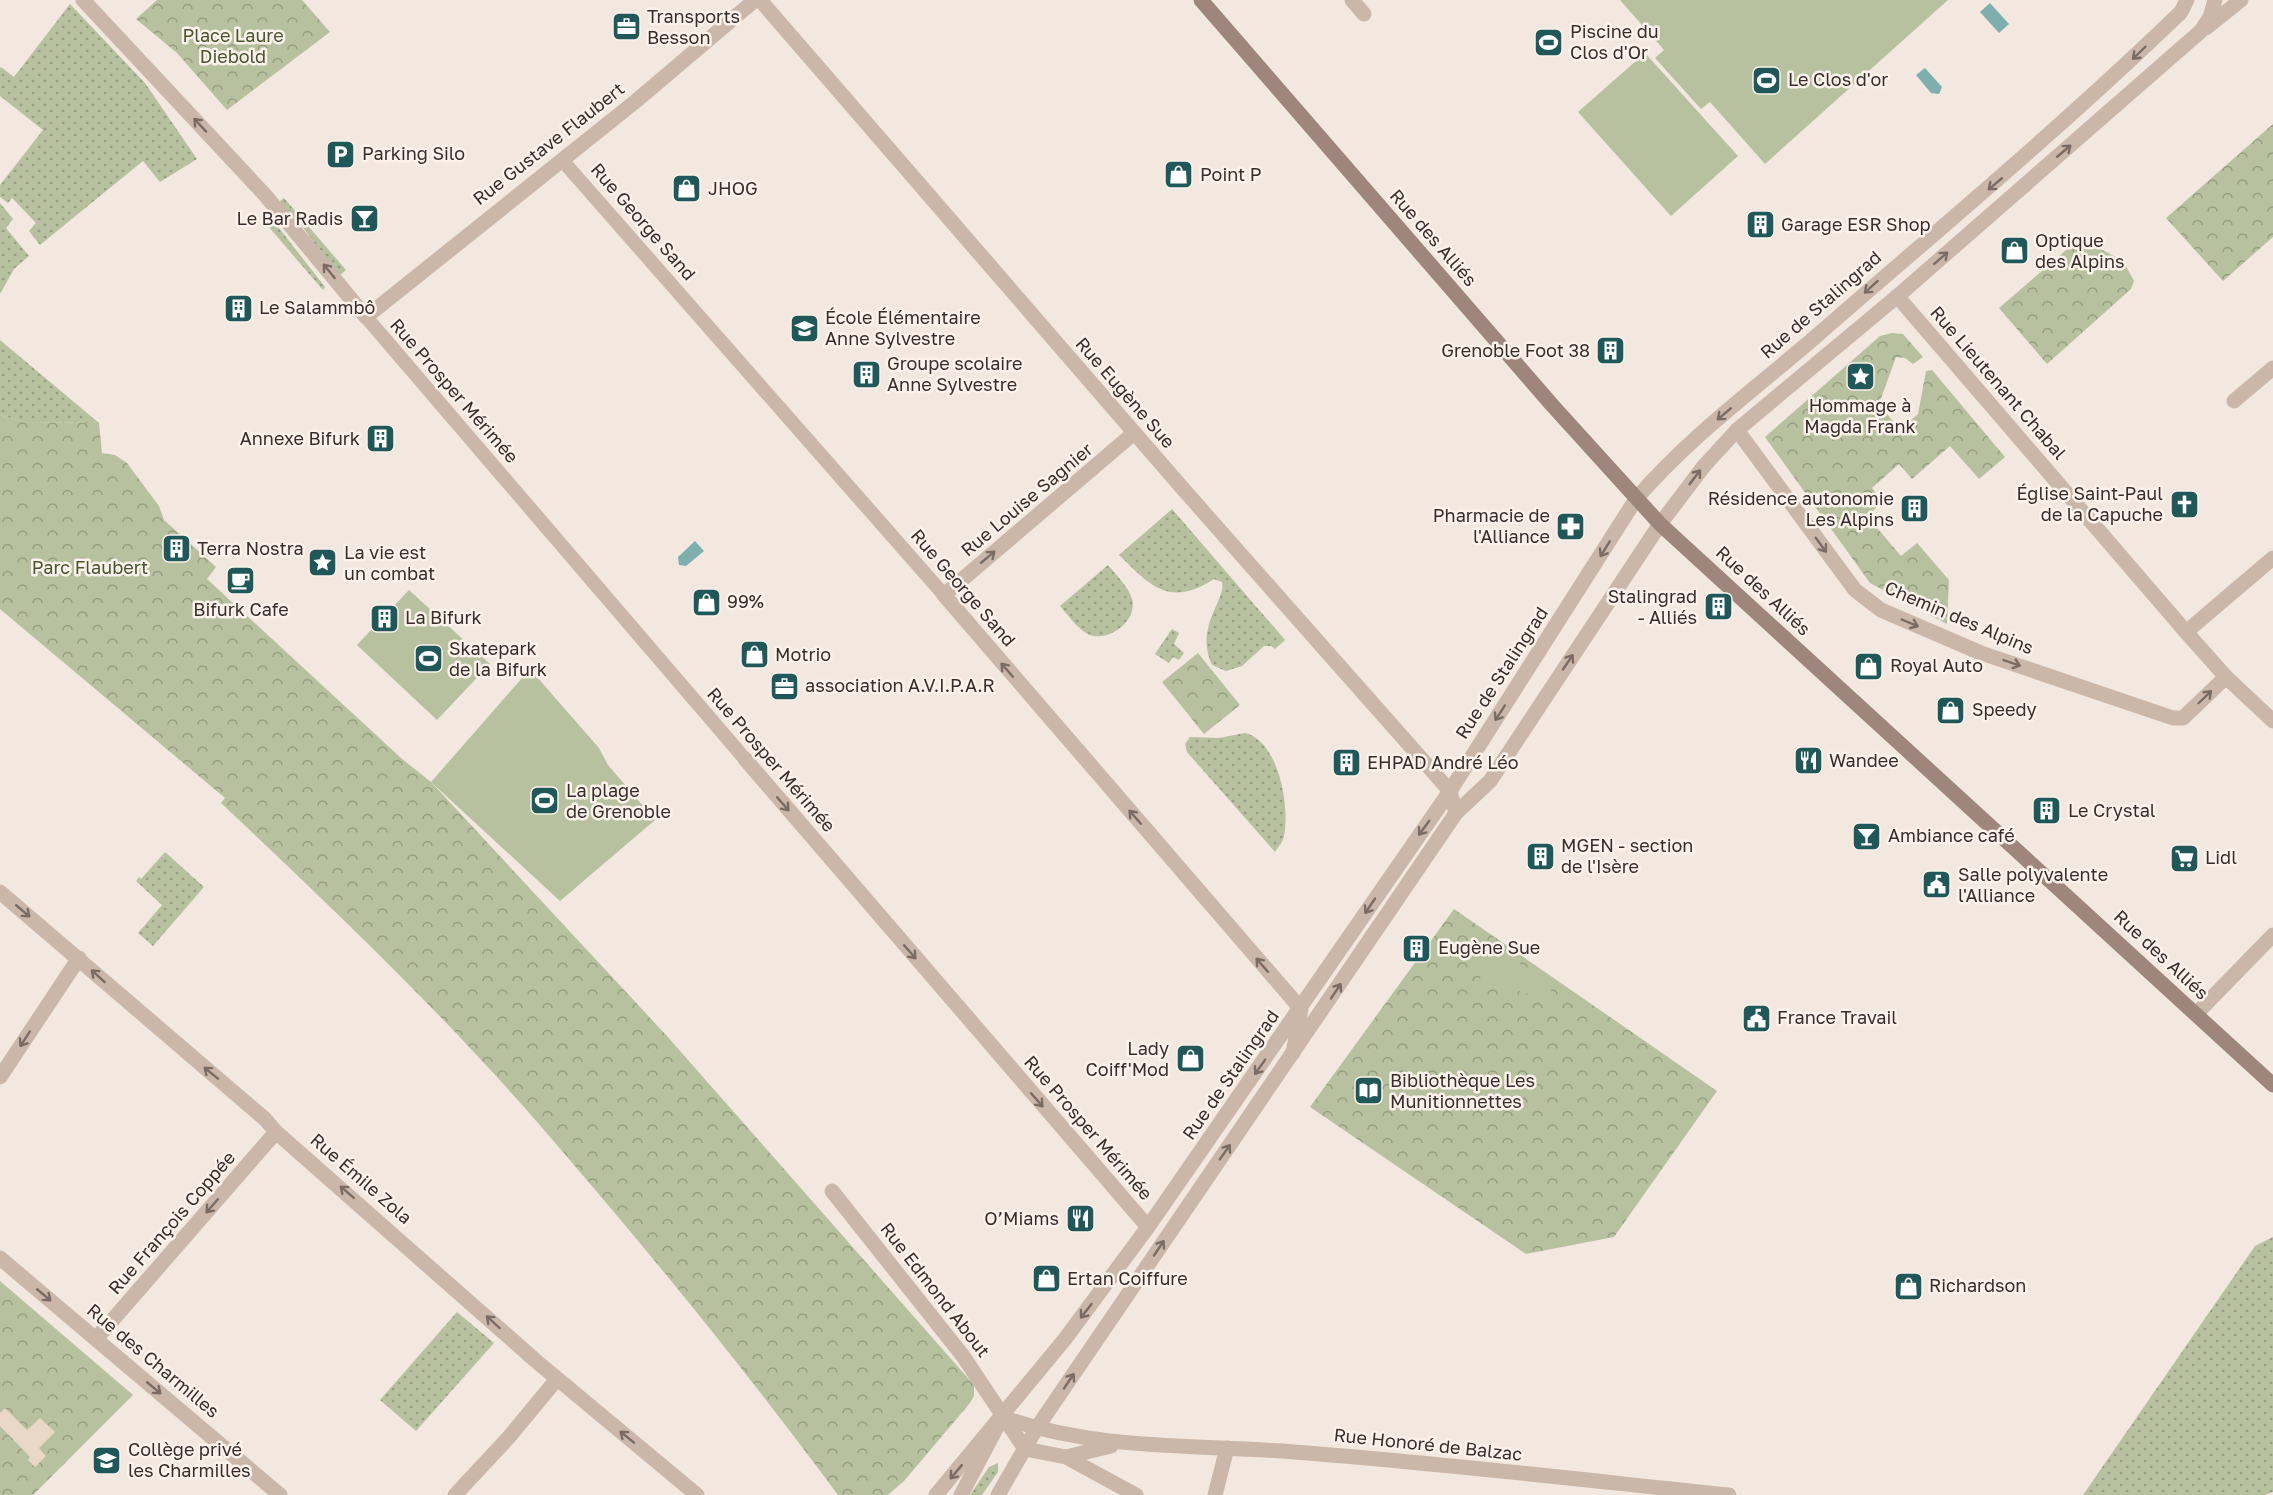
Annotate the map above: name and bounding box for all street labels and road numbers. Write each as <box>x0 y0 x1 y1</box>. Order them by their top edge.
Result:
street label: Rue Gustave Flaubert <box>468 77 628 209</box>
street label: Rue George Sand <box>587 158 701 285</box>
street label: Rue des Alliés <box>1386 184 1482 290</box>
street label: Rue de Stalingrad <box>1755 246 1885 363</box>
street label: Rue Lieutenant Chabal <box>1926 301 2072 464</box>
street label: Rue Prosper Mérimée <box>386 314 524 467</box>
street label: Rue Eugène Sue <box>1072 332 1180 452</box>
street label: Rue Louise Sagnier <box>956 438 1097 561</box>
street label: Rue George Sand <box>907 524 1021 651</box>
street label: Rue des Alliés <box>1712 541 1816 640</box>
street label: Chemin des Alpins <box>1882 576 2037 658</box>
street label: Rue de Stalingrad <box>1450 602 1552 743</box>
street label: Rue Prosper Mérimée <box>703 683 841 836</box>
street label: Rue des Alliés <box>2110 905 2214 1004</box>
street label: Rue de Stalingrad <box>1177 1005 1283 1143</box>
street label: Rue Prosper Mérimée <box>1020 1051 1158 1204</box>
street label: Rue Émile Zola <box>306 1128 417 1228</box>
street label: Rue François Coppée <box>103 1146 239 1298</box>
street label: Rue Edmond About <box>876 1218 995 1361</box>
street label: Rue des Charmilles <box>83 1299 224 1422</box>
street label: Rue Honoré de Balzac <box>1333 1423 1524 1465</box>

